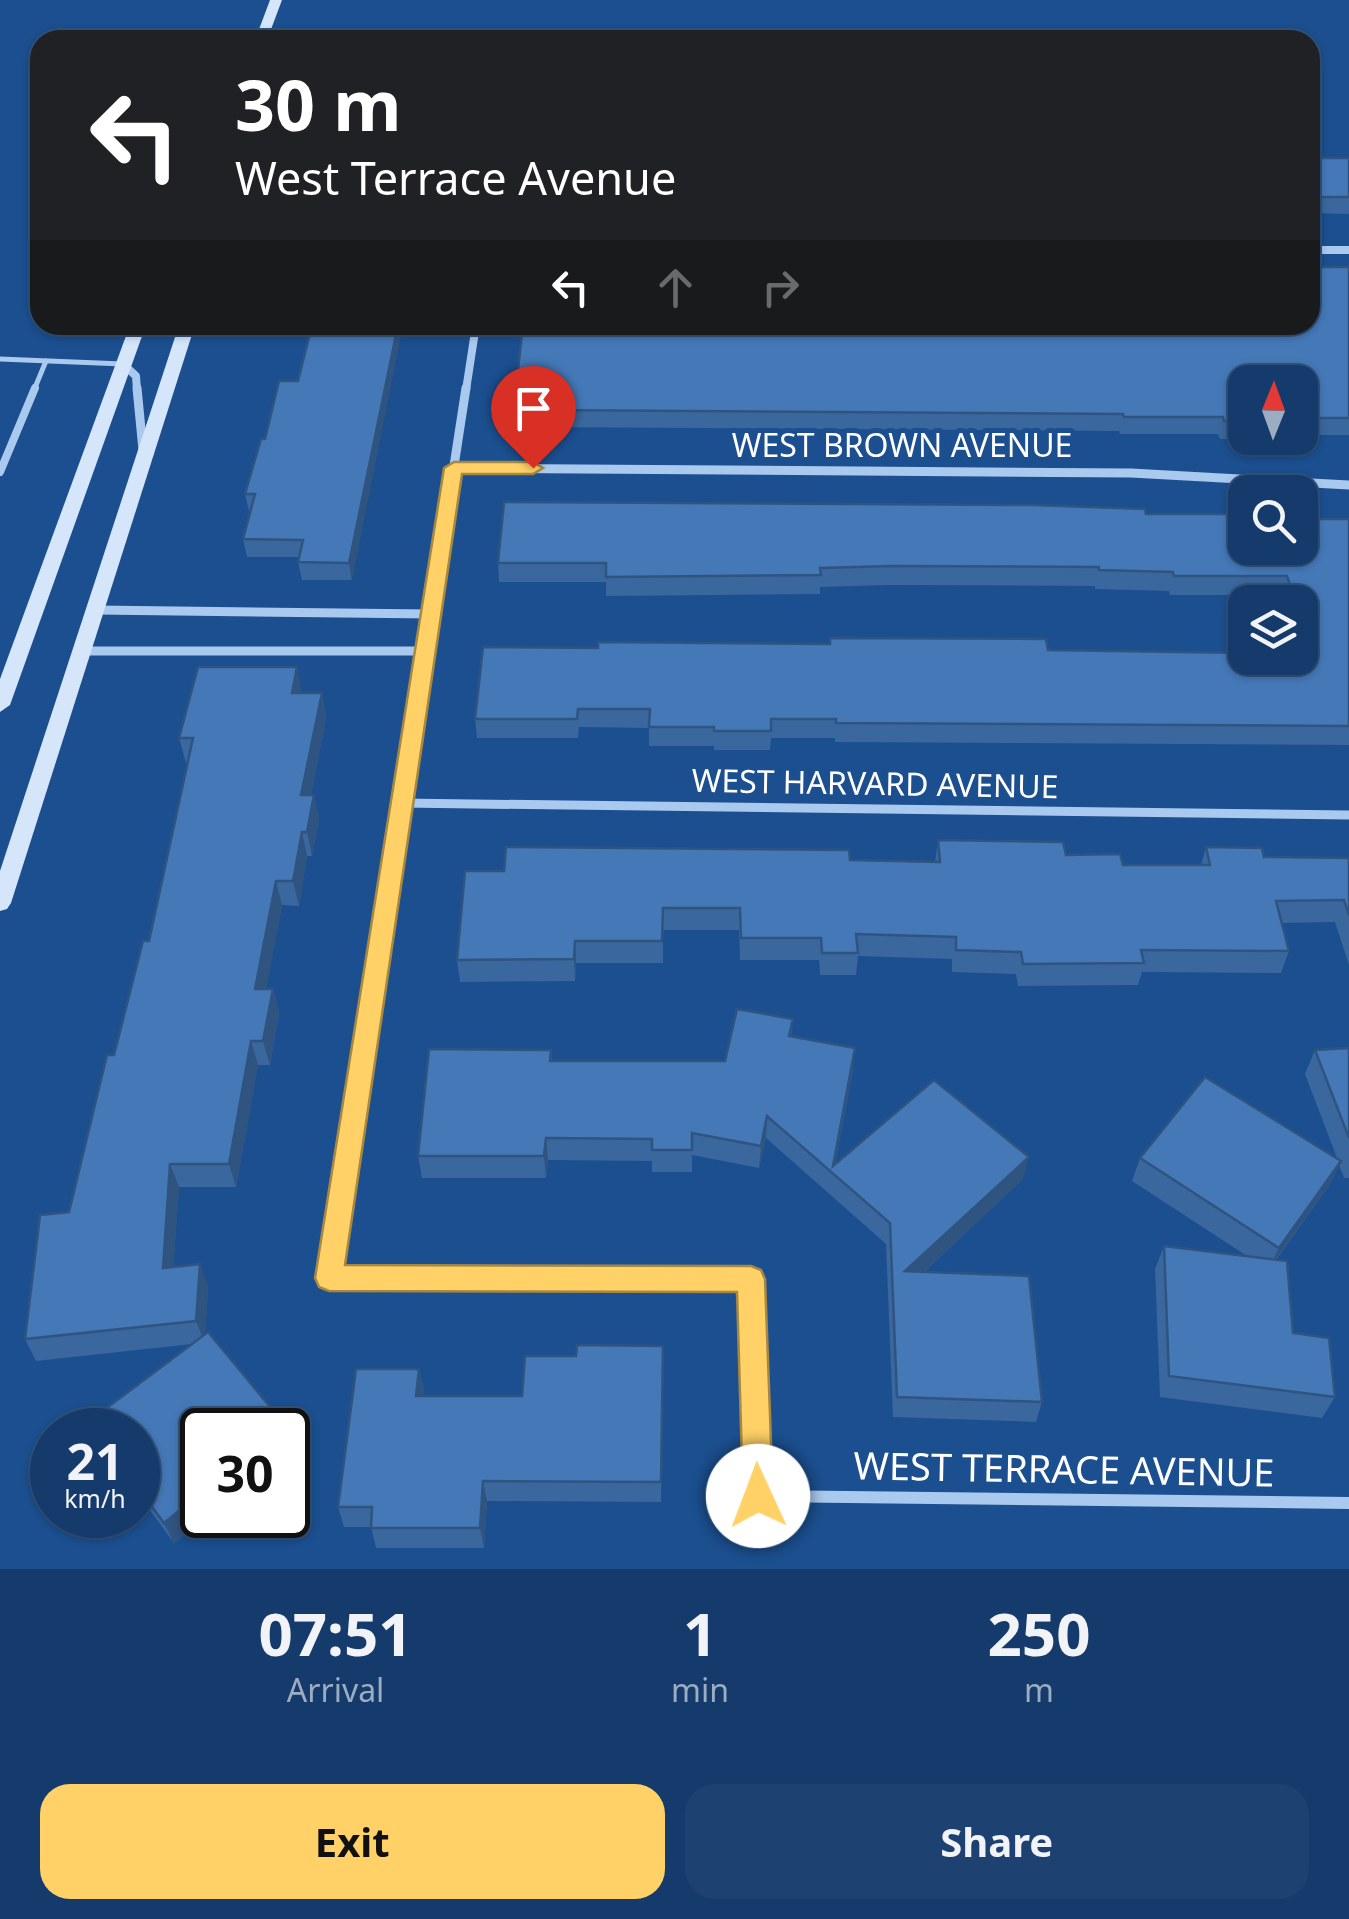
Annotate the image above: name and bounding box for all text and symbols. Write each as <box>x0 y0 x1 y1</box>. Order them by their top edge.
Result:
text: 30 m <box>235 56 402 152</box>
icon: left <box>70 70 200 200</box>
text: West Terrace Avenue <box>235 147 676 208</box>
icon: left <box>543 260 598 315</box>
icon: ahead <box>648 260 703 315</box>
icon: right <box>753 260 808 315</box>
north arrow <box>1228 365 1318 455</box>
map controls <box>1228 365 1318 675</box>
pin <box>491 366 576 469</box>
icon: arrive <box>506 381 561 436</box>
street label: WEST BROWN AVENUE <box>732 423 1072 466</box>
button: search <box>1228 475 1318 565</box>
button: layers <box>1228 585 1318 675</box>
street label: WEST HARVARD AVENUE <box>691 758 1059 807</box>
speed limit sign: 30 <box>180 1408 310 1538</box>
text: 21 <box>66 1427 124 1495</box>
street label: WEST TERRACE AVENUE <box>853 1438 1275 1498</box>
position arrow <box>706 1444 810 1548</box>
text: km/h <box>64 1481 126 1515</box>
text: 07:51 <box>258 1592 413 1674</box>
text: 1 <box>683 1592 717 1674</box>
text: 250 <box>988 1592 1091 1674</box>
text: Arrival <box>287 1668 384 1711</box>
text: min <box>671 1668 729 1711</box>
text: m <box>1024 1668 1054 1711</box>
button: Exit <box>40 1784 665 1899</box>
button: Share <box>685 1784 1309 1899</box>

